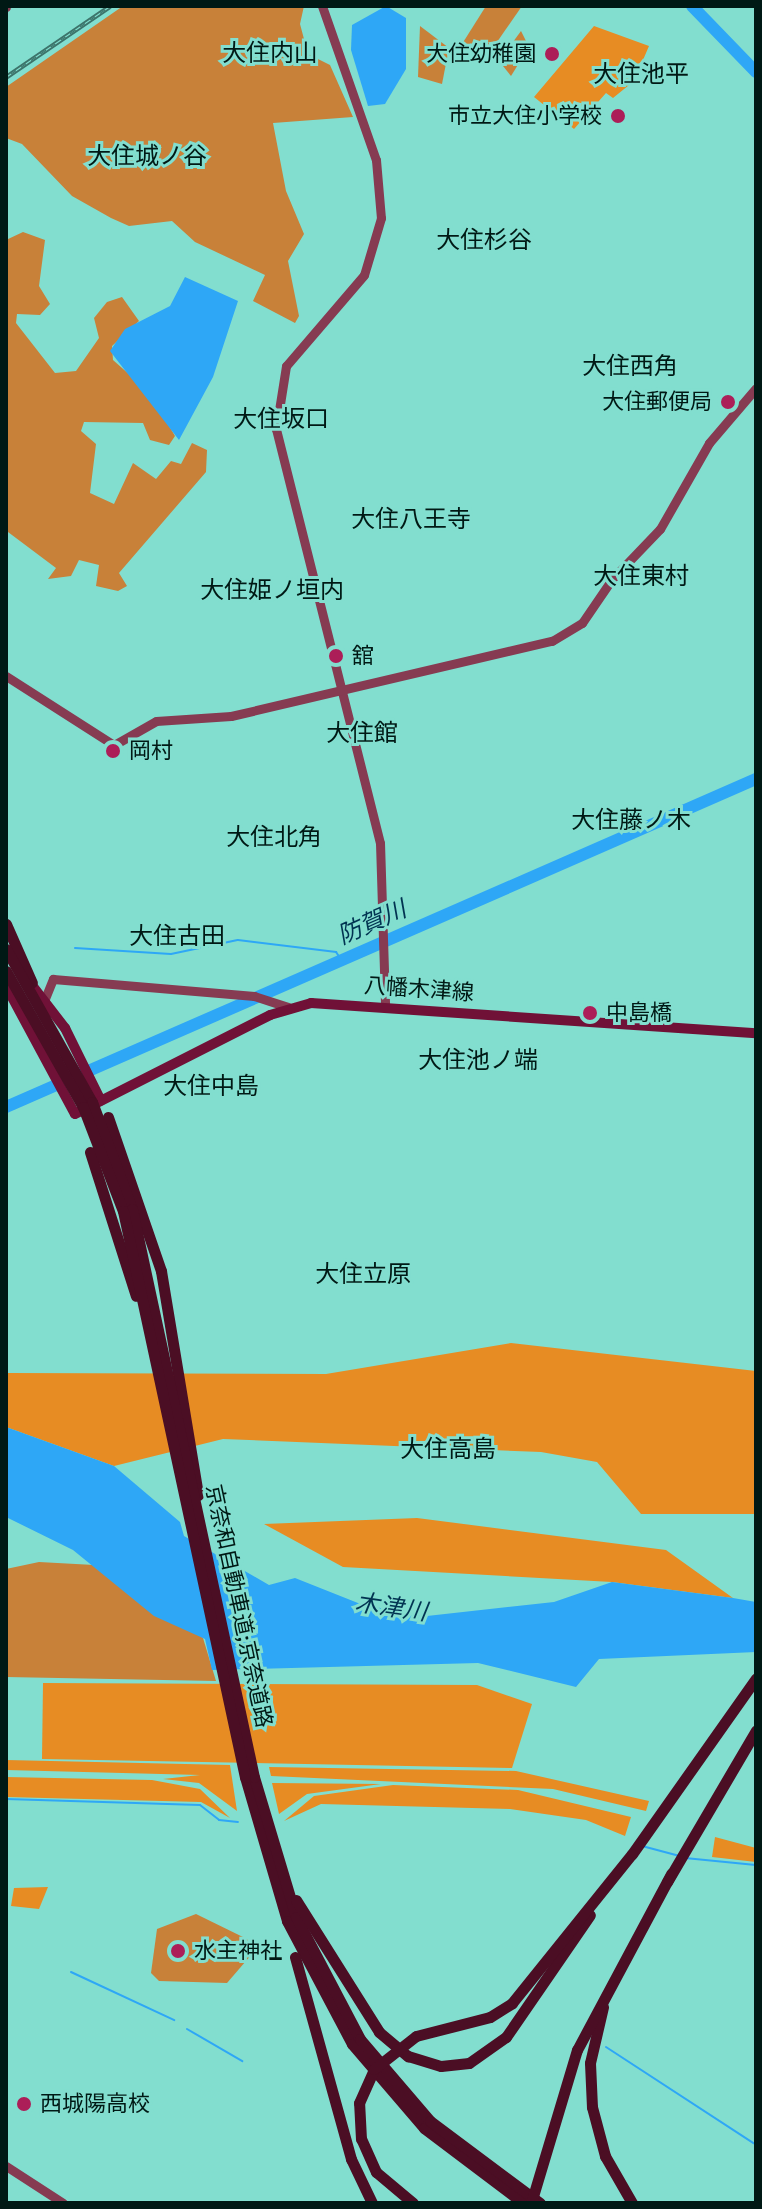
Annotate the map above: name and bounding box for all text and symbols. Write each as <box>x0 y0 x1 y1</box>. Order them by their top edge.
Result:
district label: 大住内山 <box>222 40 318 68</box>
place label: 大住幼稚園 <box>426 41 536 67</box>
marker: 大住幼稚園 <box>543 45 561 63</box>
district label: 大住池平 <box>593 61 689 89</box>
place label: 市立大住小学校 <box>448 103 602 129</box>
marker: 市立大住小学校 <box>609 107 627 125</box>
district label: 大住城ノ谷 <box>87 143 207 171</box>
district label: 大住杉谷 <box>436 227 532 255</box>
district label: 大住西角 <box>582 353 678 381</box>
place label: 大住郵便局 <box>602 389 712 415</box>
marker: 大住郵便局 <box>719 393 737 411</box>
district label: 大住坂口 <box>233 406 329 434</box>
district label: 大住八王寺 <box>351 506 471 534</box>
district label: 大住東村 <box>593 563 689 591</box>
district label: 大住姫ノ垣内 <box>200 577 344 605</box>
place label: 舘 <box>352 643 374 669</box>
marker: 舘 <box>327 647 345 665</box>
district label: 大住館 <box>326 720 398 748</box>
place label: 岡村 <box>129 738 173 764</box>
marker: 岡村 <box>104 742 122 760</box>
district label: 大住藤ノ木 <box>571 807 691 835</box>
district label: 大住北角 <box>226 824 322 852</box>
water label: 防賀川 <box>333 895 411 951</box>
district label: 大住古田 <box>129 923 225 951</box>
street label: 八幡木津線 <box>363 972 475 1006</box>
place label: 中島橋 <box>606 1000 672 1026</box>
marker: 中島橋 <box>581 1004 599 1022</box>
district label: 大住池ノ端 <box>418 1047 538 1075</box>
district label: 大住中島 <box>163 1073 259 1101</box>
district label: 大住立原 <box>315 1261 411 1289</box>
district label: 大住高島 <box>400 1436 496 1464</box>
street label: 京奈和自動車道;京奈道路 <box>200 1482 278 1730</box>
water label: 木津川 <box>353 1589 429 1627</box>
place label: 水主神社 <box>194 1938 282 1964</box>
marker: 水主神社 <box>169 1942 187 1960</box>
place label: 西城陽高校 <box>40 2091 150 2117</box>
marker: 西城陽高校 <box>15 2095 33 2113</box>

